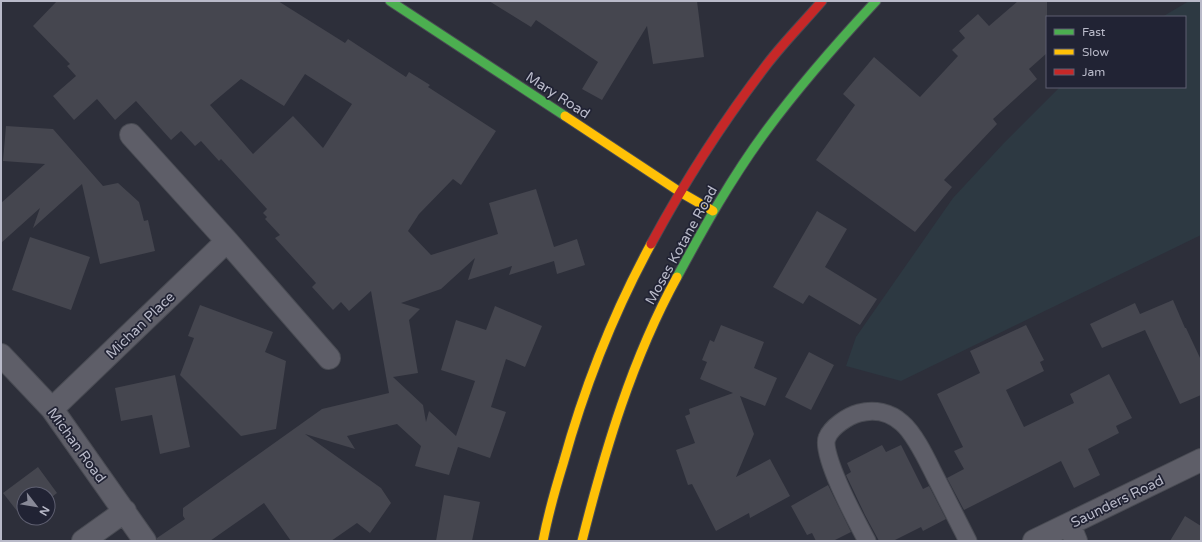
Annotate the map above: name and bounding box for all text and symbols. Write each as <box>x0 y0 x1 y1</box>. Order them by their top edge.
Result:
legend <box>1046 16 1186 88</box>
text: Fast <box>1082 25 1106 39</box>
text: Slow <box>1082 45 1109 59</box>
text: Jam <box>1082 65 1105 79</box>
street label: Mary Road <box>522 68 593 122</box>
street label: Moses Kotane Road <box>642 183 721 308</box>
street label: Michan Place <box>102 288 178 362</box>
street label: Michan Road <box>44 405 109 486</box>
street label: Saunders Road <box>1068 472 1166 531</box>
north arrow <box>16 486 56 526</box>
text: N <box>36 504 52 518</box>

